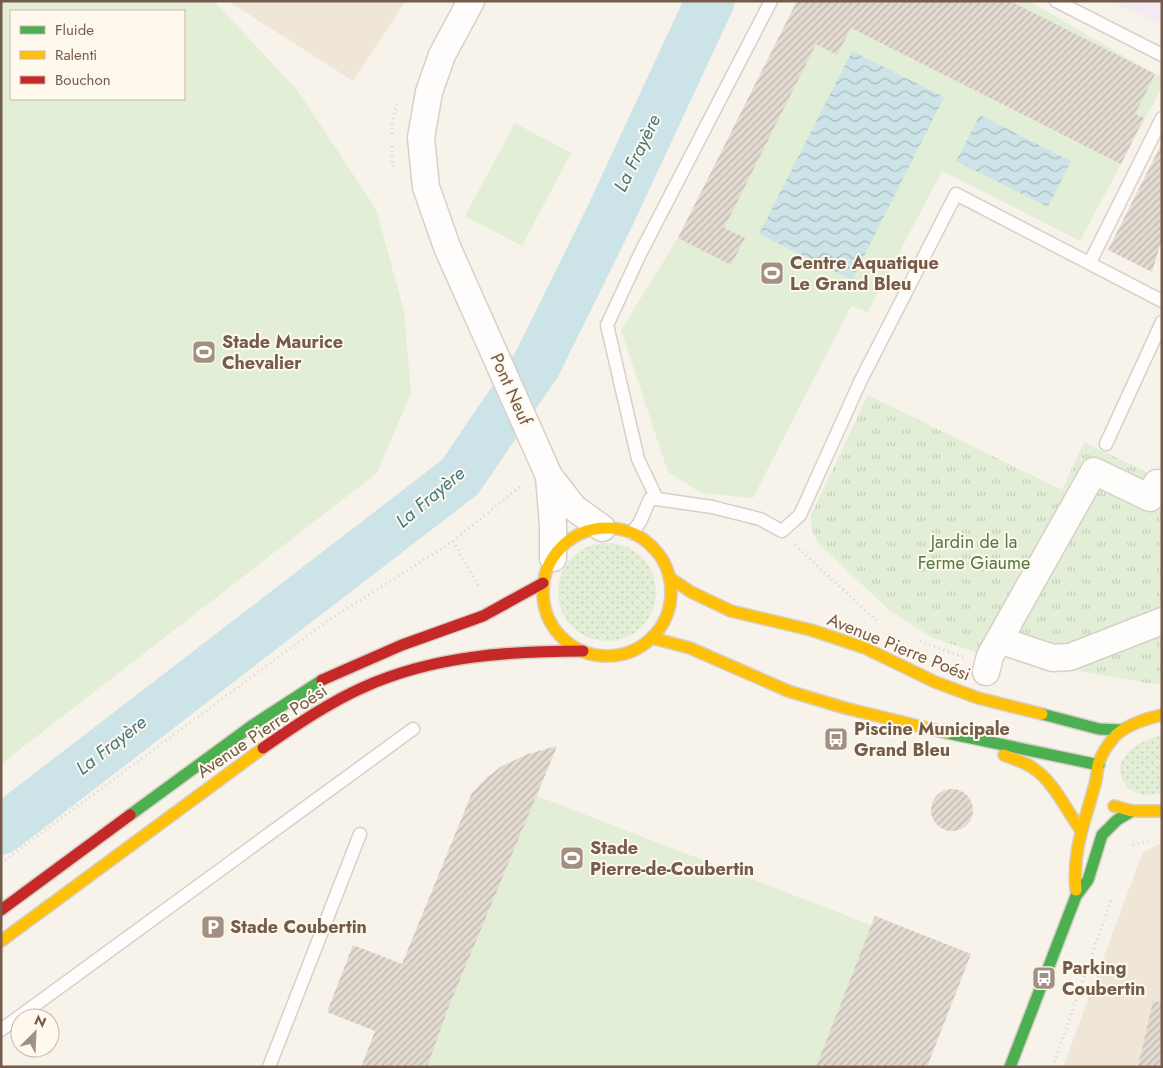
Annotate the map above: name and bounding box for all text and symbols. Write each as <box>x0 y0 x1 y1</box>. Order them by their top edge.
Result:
legend <box>10 10 185 100</box>
text: Fluide <box>55 19 94 41</box>
text: Ralenti <box>55 44 97 66</box>
text: Bouchon <box>55 69 111 91</box>
water label: La Frayère <box>607 109 668 196</box>
place label: Centre Aquatique Le Grand Bleu <box>790 250 939 297</box>
sports icon: Centre Aquatique Le Grand Bleu <box>759 260 785 286</box>
place label: Stade Maurice Chevalier <box>222 329 343 376</box>
sports icon: Stade Maurice Chevalier <box>191 339 217 365</box>
street label: Pont Neuf <box>484 349 539 430</box>
water label: La Frayère <box>390 460 471 534</box>
park label: Jardin de la Ferme Giaume <box>918 529 1030 576</box>
street label: Avenue Pierre Poési <box>823 606 975 688</box>
street label: Avenue Pierre Poési <box>192 678 332 784</box>
water label: La Frayère <box>70 709 152 781</box>
place label: Piscine Municipale Grand Bleu <box>854 716 1010 763</box>
bus stop icon: Piscine Municipale Grand Bleu <box>823 726 849 752</box>
place label: Stade Pierre-de-Coubertin <box>590 835 754 882</box>
sports icon: Stade Pierre-de-Coubertin <box>559 845 585 871</box>
parking icon: Stade Coubertin <box>200 914 226 940</box>
place label: Stade Coubertin <box>230 914 367 940</box>
place label: Parking Coubertin <box>1062 955 1145 1002</box>
bus stop icon: Parking Coubertin <box>1031 965 1057 991</box>
north arrow <box>10 1008 60 1058</box>
text: N <box>31 1010 49 1033</box>

